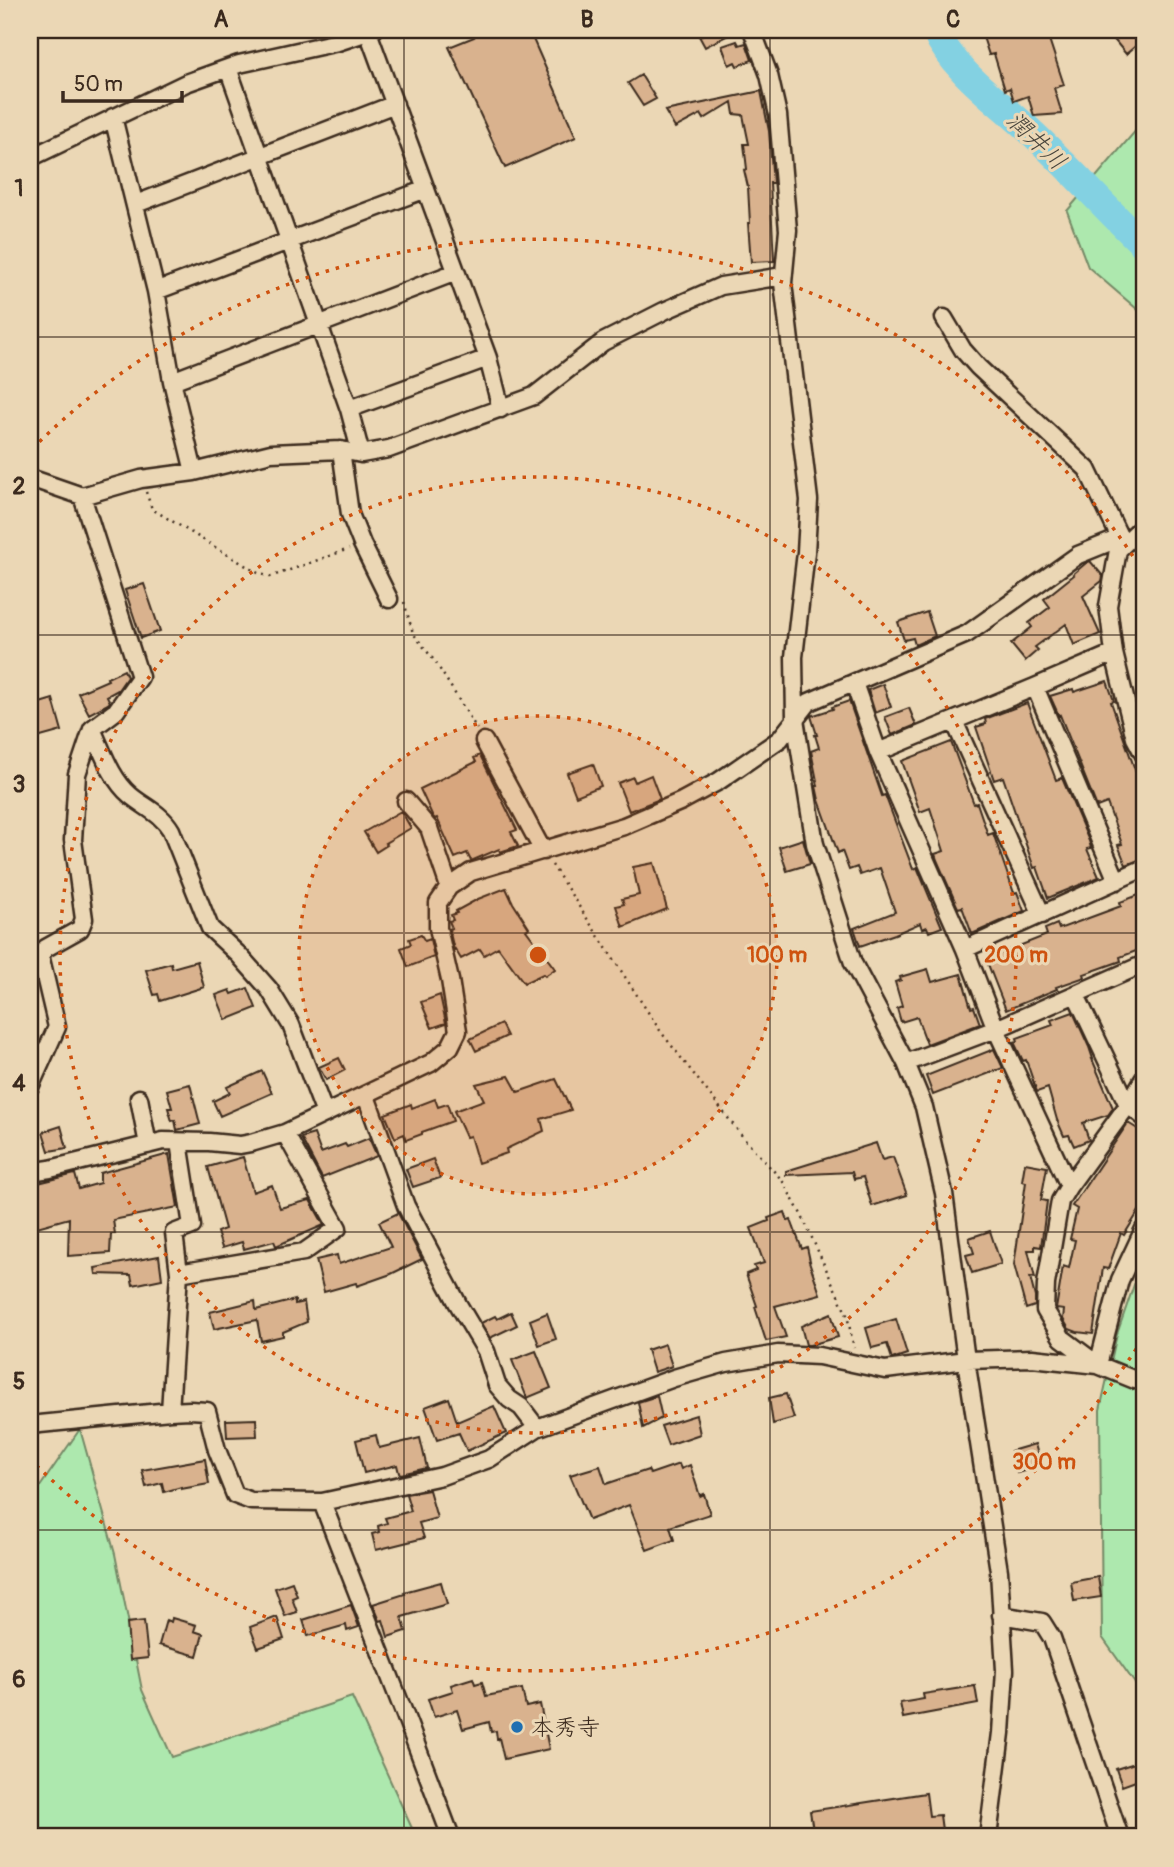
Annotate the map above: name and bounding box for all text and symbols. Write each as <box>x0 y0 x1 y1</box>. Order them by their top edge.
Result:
text: A <box>214 5 229 34</box>
text: B <box>580 5 594 34</box>
text: C <box>946 5 960 34</box>
scale bar <box>63 60 182 104</box>
text: 50 m <box>74 71 123 98</box>
water label: 潤井川 <box>1000 106 1072 176</box>
text: 1 <box>15 174 24 203</box>
text: 2 <box>13 472 26 501</box>
text: 3 <box>13 770 25 799</box>
text: 100 m <box>747 942 807 969</box>
text: 200 m <box>984 942 1048 969</box>
centre of rings <box>526 943 550 967</box>
text: 4 <box>12 1069 26 1098</box>
text: 5 <box>13 1367 25 1396</box>
text: 300 m <box>1012 1449 1076 1476</box>
text: 6 <box>12 1665 26 1694</box>
place label: 本秀寺 <box>531 1713 600 1742</box>
marker: 本秀寺 <box>509 1719 525 1735</box>

